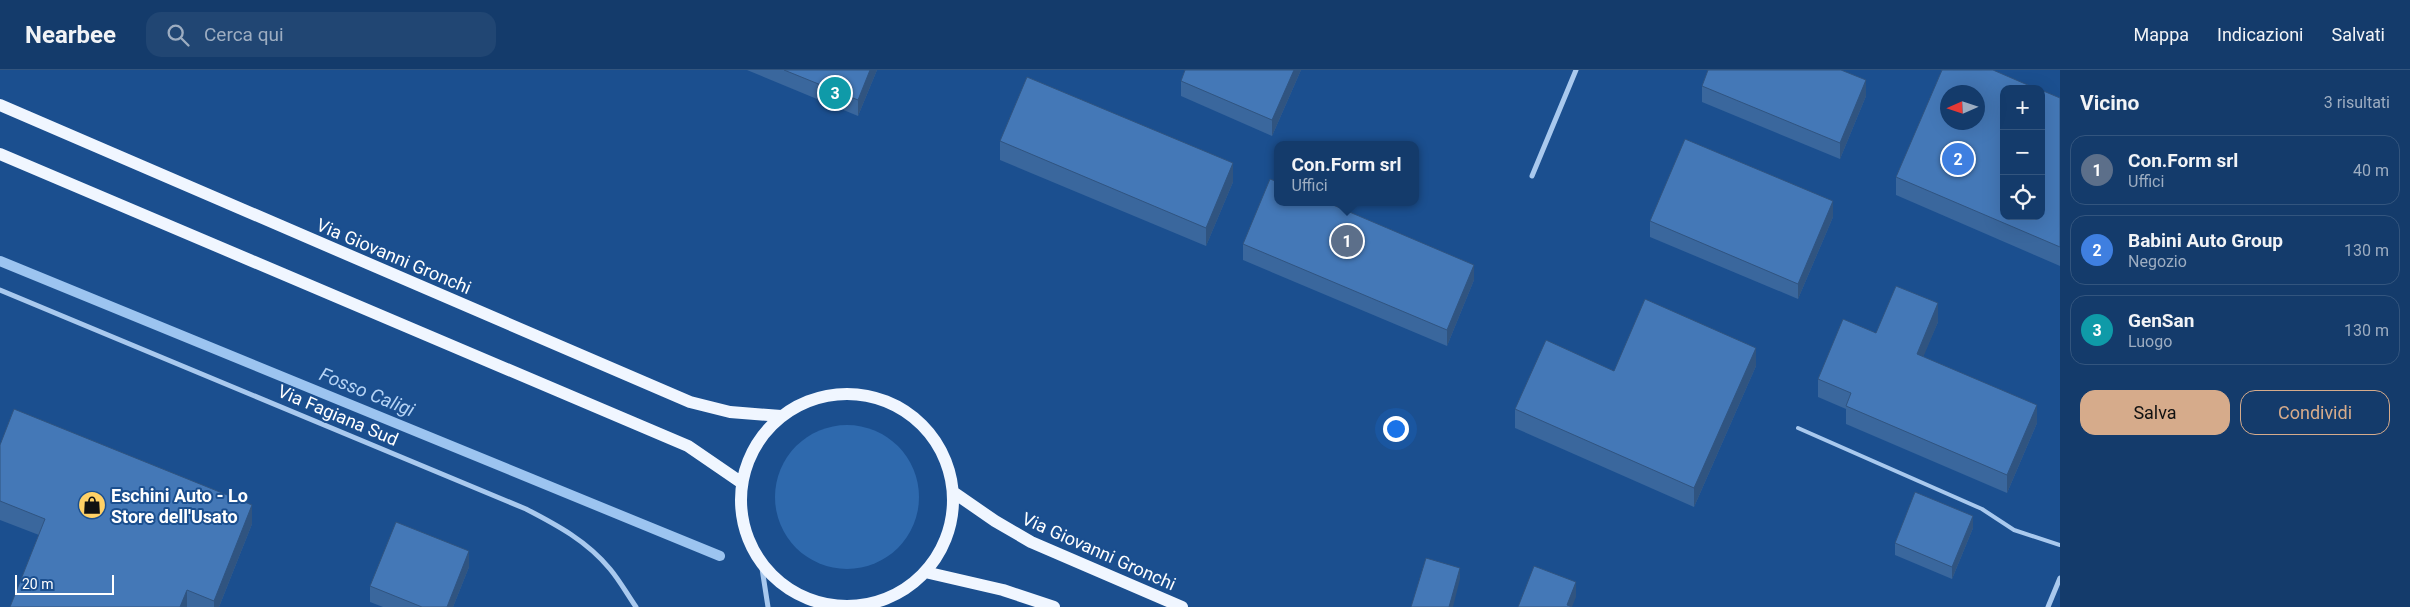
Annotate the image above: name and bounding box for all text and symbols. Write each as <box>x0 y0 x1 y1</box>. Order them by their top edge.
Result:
search box <box>146 12 496 57</box>
text: Nearbee <box>25 21 116 49</box>
icon: search <box>164 21 192 49</box>
text: Cerca qui <box>204 23 284 46</box>
text: Mappa <box>2134 24 2189 45</box>
text: Indicazioni <box>2217 24 2304 45</box>
text: Salvati <box>2332 24 2385 45</box>
pin: 3 <box>819 74 851 112</box>
north arrow <box>1940 85 1985 130</box>
map controls <box>2000 85 2045 220</box>
button: + <box>2000 85 2045 130</box>
text: Vicino <box>2080 91 2139 115</box>
text: 3 risultati <box>2324 93 2390 112</box>
button: − <box>2000 130 2045 175</box>
pin: 2 <box>1942 140 1974 178</box>
popup <box>1274 141 1419 206</box>
text: Con.Form srl <box>2128 149 2238 172</box>
text: Con.Form srl <box>1291 153 1402 176</box>
text: 1 <box>2092 161 2102 180</box>
text: 40 m <box>2353 161 2389 180</box>
text: Uffici <box>2128 172 2164 191</box>
button: locate <box>2000 175 2045 220</box>
text: Uffici <box>1291 176 1328 195</box>
street label: Via Giovanni Gronchi <box>313 214 475 298</box>
pin: 1 <box>1331 222 1363 260</box>
text: Babini Auto Group <box>2128 229 2283 252</box>
text: 2 <box>2092 241 2102 260</box>
text: 130 m <box>2344 241 2389 260</box>
text: Negozio <box>2128 252 2187 271</box>
text: GenSan <box>2128 309 2194 332</box>
text: 3 <box>2092 321 2102 340</box>
text: 130 m <box>2344 321 2389 340</box>
text: Luogo <box>2128 332 2172 351</box>
water label: Fosso Caligi <box>316 363 418 422</box>
street label: Via Fagiana Sud <box>275 380 401 450</box>
button: Salva <box>2080 390 2230 435</box>
button: Condividi <box>2240 390 2390 435</box>
your location <box>1383 416 1409 442</box>
place label: Eschini Auto - Lo Store dell'Usato <box>111 485 248 527</box>
shop icon: Eschini Auto - Lo Store dell'Usato <box>77 490 107 520</box>
street label: Via Giovanni Gronchi <box>1019 508 1179 594</box>
scale bar <box>15 572 114 595</box>
text: 20 m <box>22 576 54 592</box>

